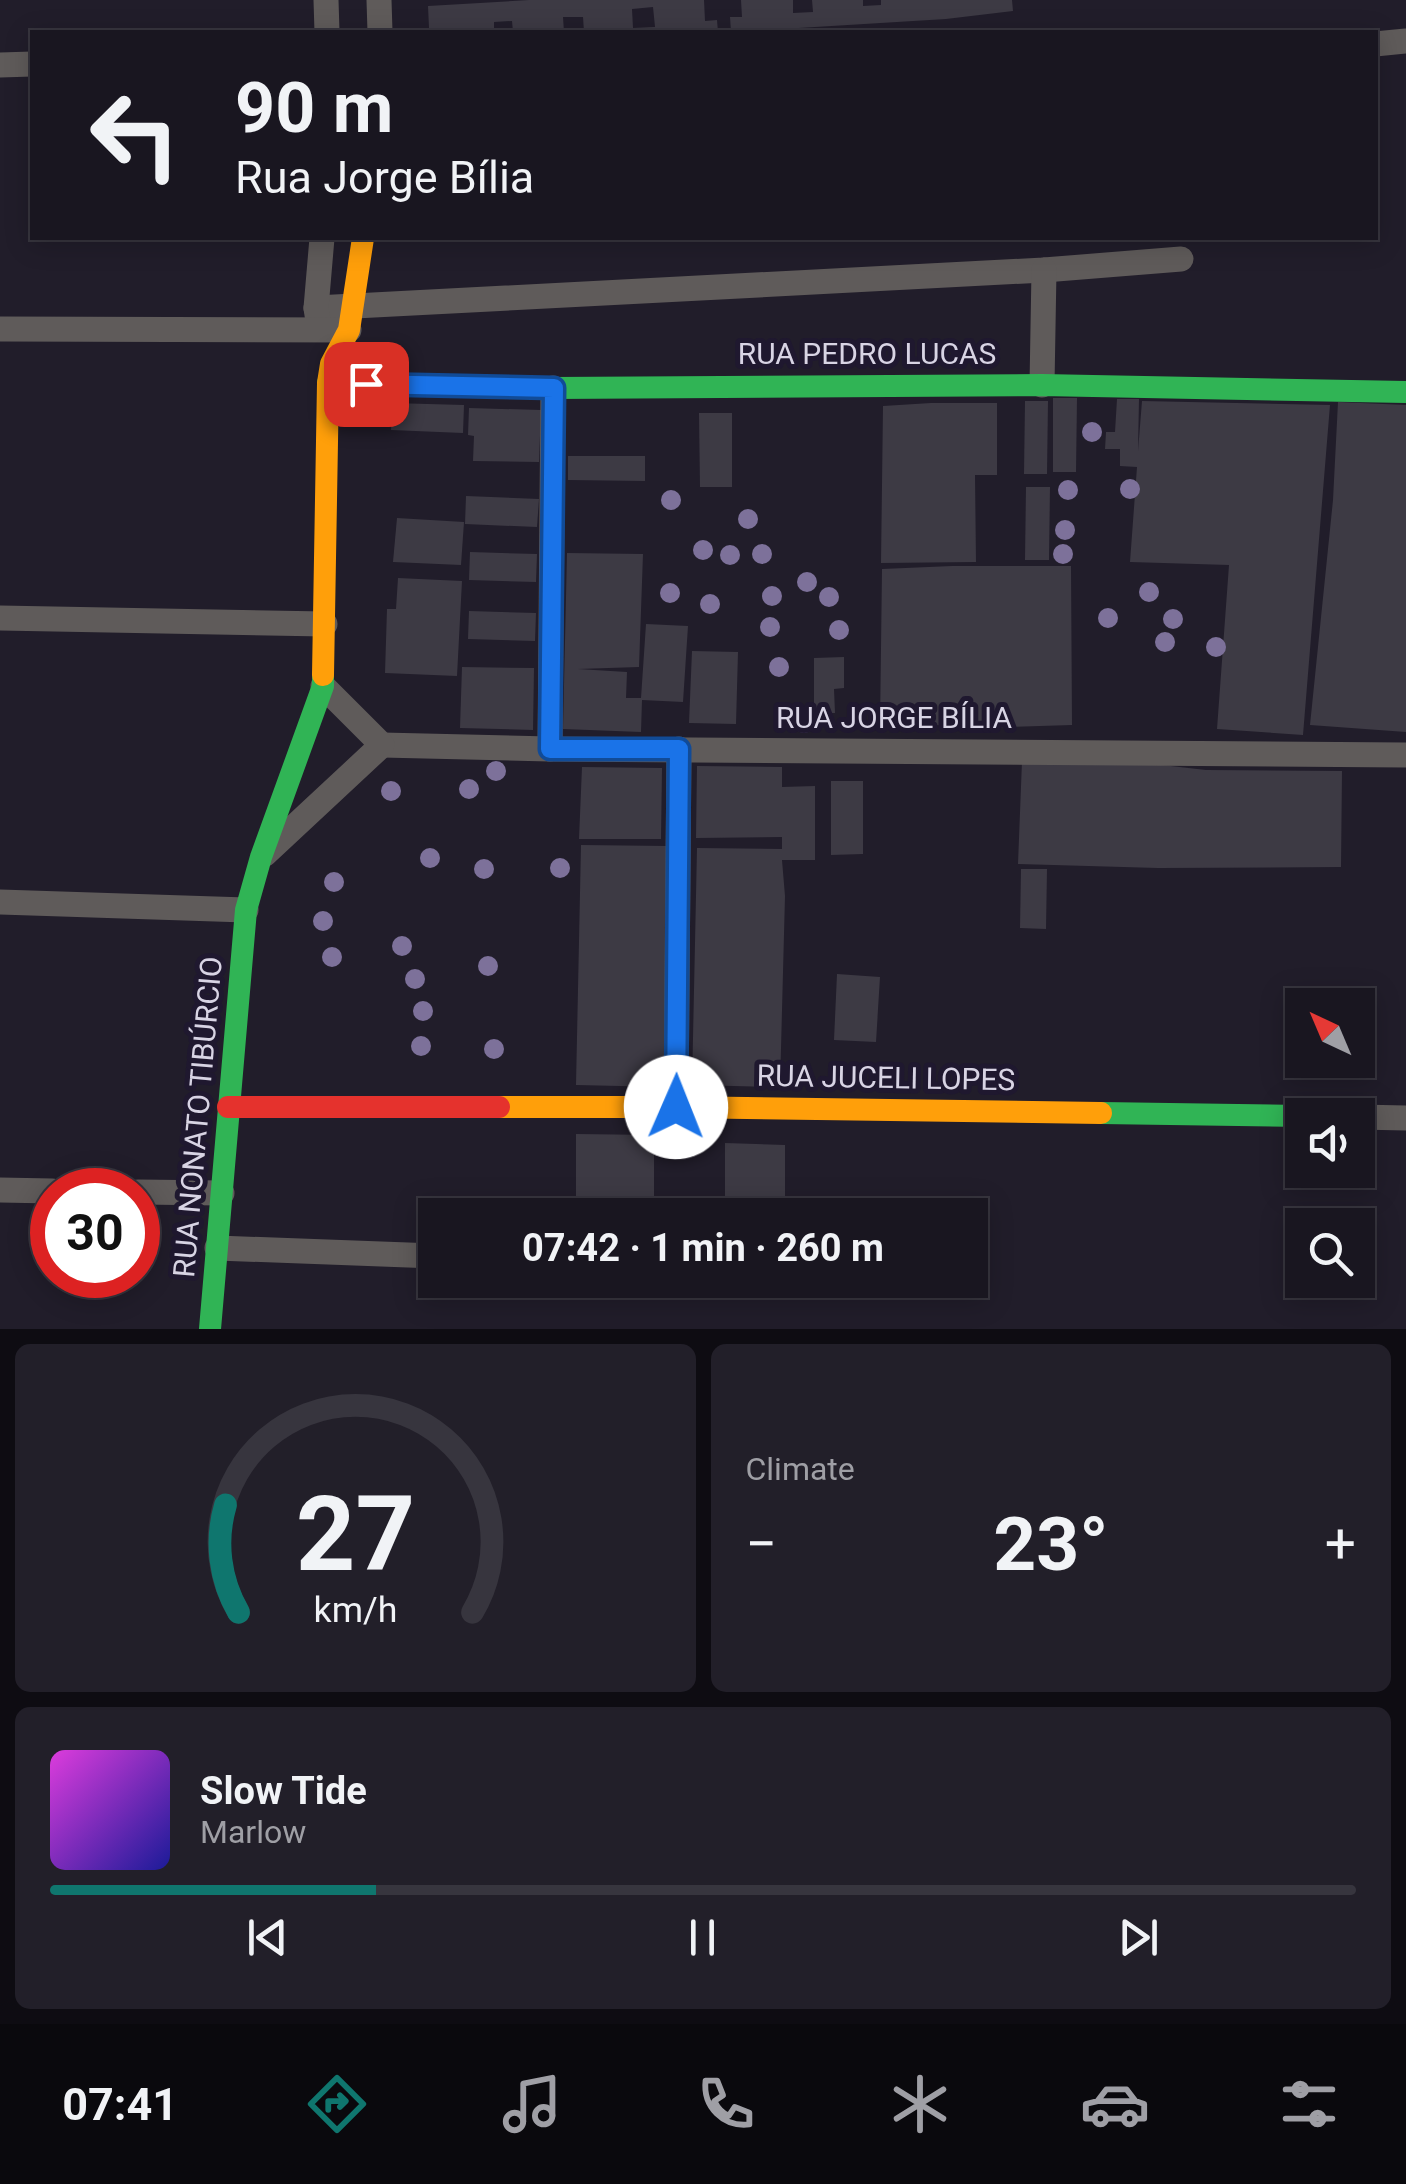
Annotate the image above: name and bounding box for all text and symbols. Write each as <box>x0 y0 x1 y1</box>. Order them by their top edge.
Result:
text: 90 m <box>235 67 393 149</box>
icon: left <box>70 70 200 200</box>
text: Rua Jorge Bília <box>235 151 534 204</box>
street label: RUA PEDRO LUCAS <box>738 336 996 371</box>
pin <box>324 342 409 427</box>
icon: arrive <box>339 357 394 412</box>
street label: RUA JORGE BÍLIA <box>776 700 1013 735</box>
street label: RUA NONATO TIBÚRCIO <box>166 955 229 1279</box>
north arrow <box>1285 988 1375 1078</box>
map controls <box>1285 988 1375 1298</box>
position arrow <box>624 1055 728 1159</box>
street label: RUA JUCELI LOPES <box>756 1058 1016 1097</box>
button: sound <box>1285 1098 1375 1188</box>
speed limit sign: 30 <box>30 1168 160 1298</box>
button: search <box>1285 1208 1375 1298</box>
text: 07:42 · 1 min · 260 m <box>522 1226 884 1270</box>
text: Climate <box>746 1450 855 1488</box>
text: 27 <box>296 1474 415 1595</box>
text: 23° <box>993 1500 1109 1588</box>
text: − <box>746 1512 777 1576</box>
text: + <box>1325 1512 1356 1576</box>
text: km/h <box>313 1589 397 1631</box>
text: Slow Tide <box>200 1769 367 1813</box>
text: Marlow <box>200 1813 306 1851</box>
icon: previous <box>240 1910 295 1965</box>
icon: pause <box>675 1910 730 1965</box>
icon: next <box>1111 1910 1166 1965</box>
icon: directions <box>302 2069 372 2139</box>
icon: music <box>497 2069 567 2139</box>
icon: phone <box>691 2069 761 2139</box>
icon: climate <box>885 2069 955 2139</box>
icon: car <box>1080 2069 1150 2139</box>
icon: filters <box>1274 2069 1344 2139</box>
text: 07:41 <box>62 2078 178 2131</box>

